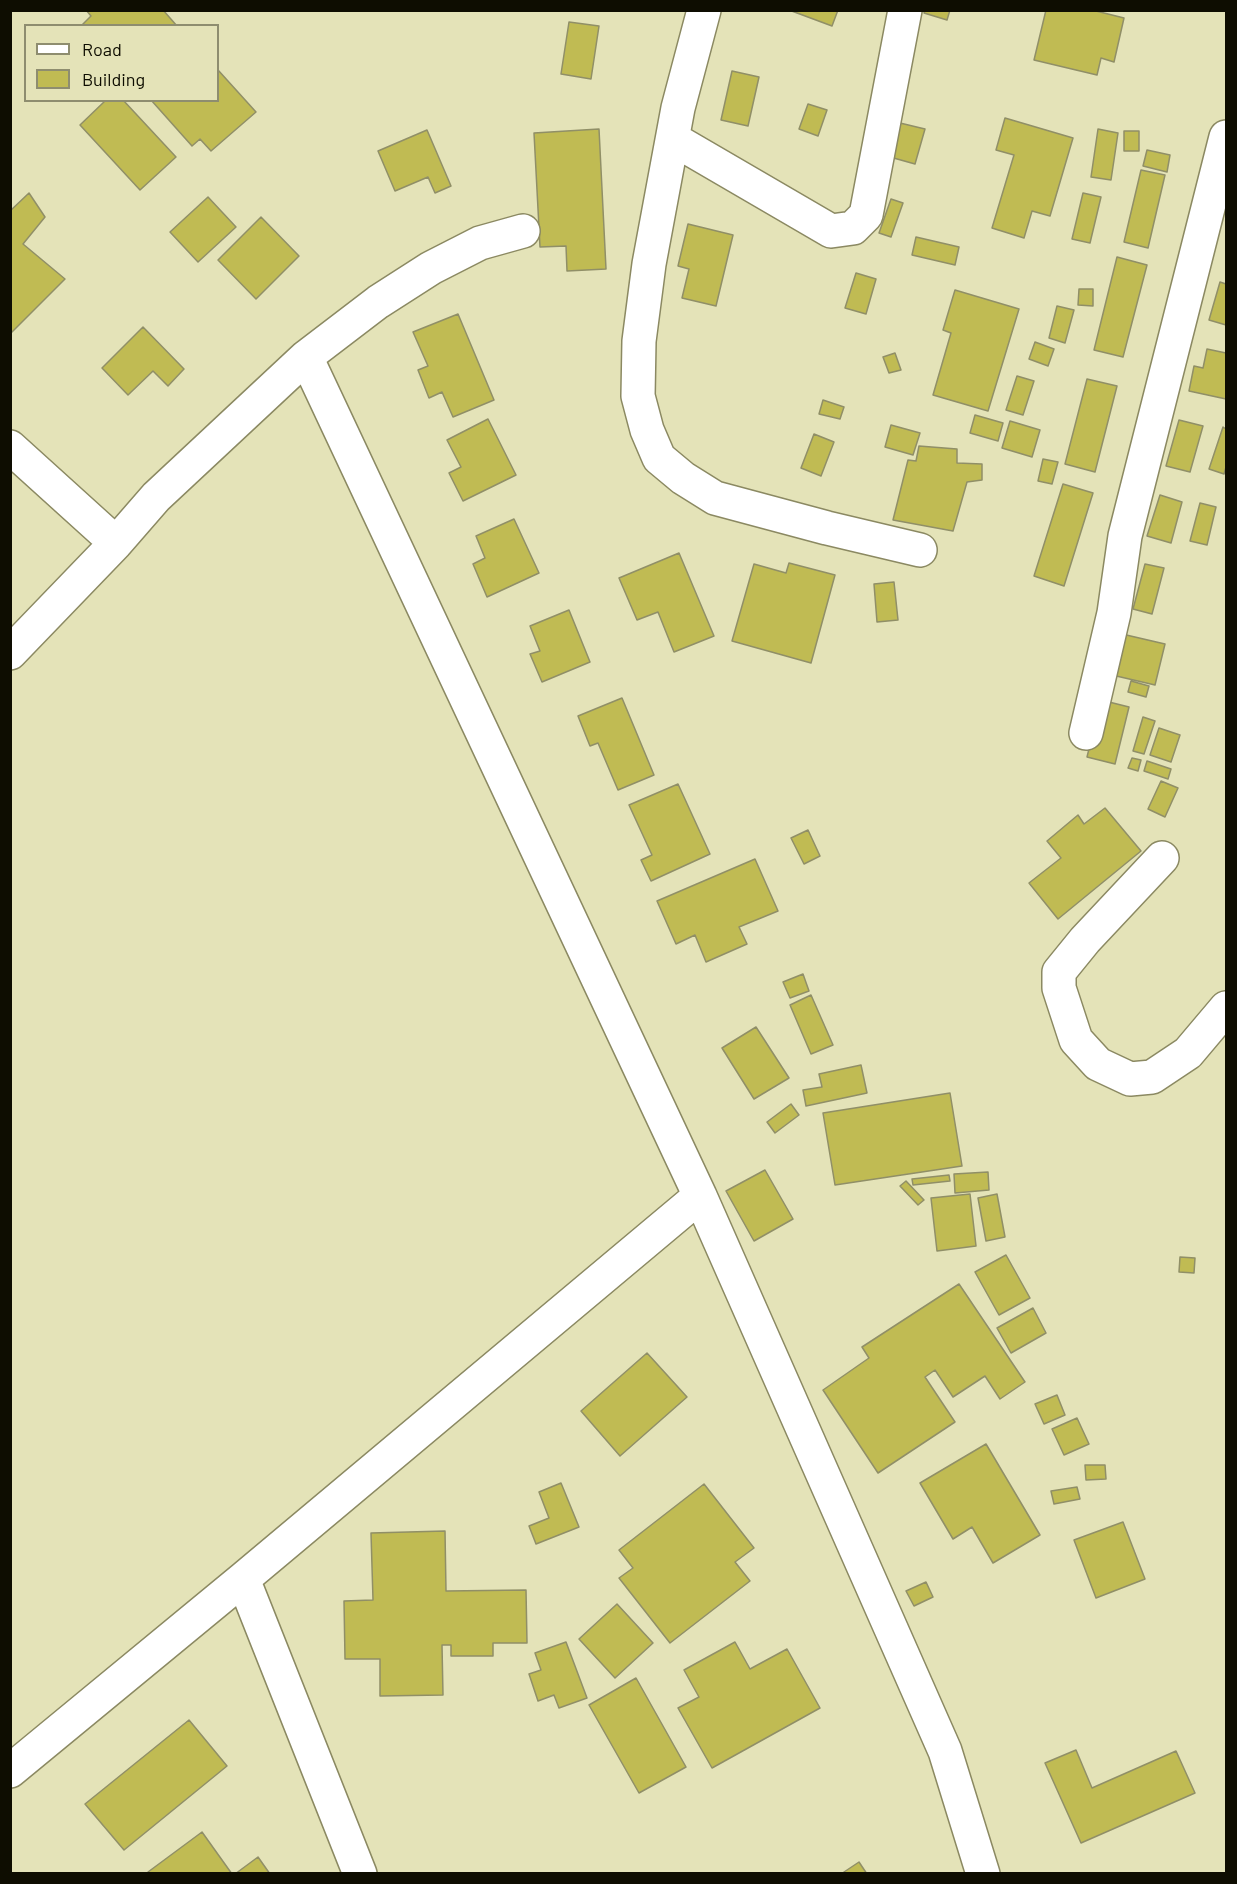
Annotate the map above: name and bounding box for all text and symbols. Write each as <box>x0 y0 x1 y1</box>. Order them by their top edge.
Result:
legend <box>24 24 219 102</box>
text: Road <box>82 38 122 60</box>
text: Building <box>82 68 145 90</box>

